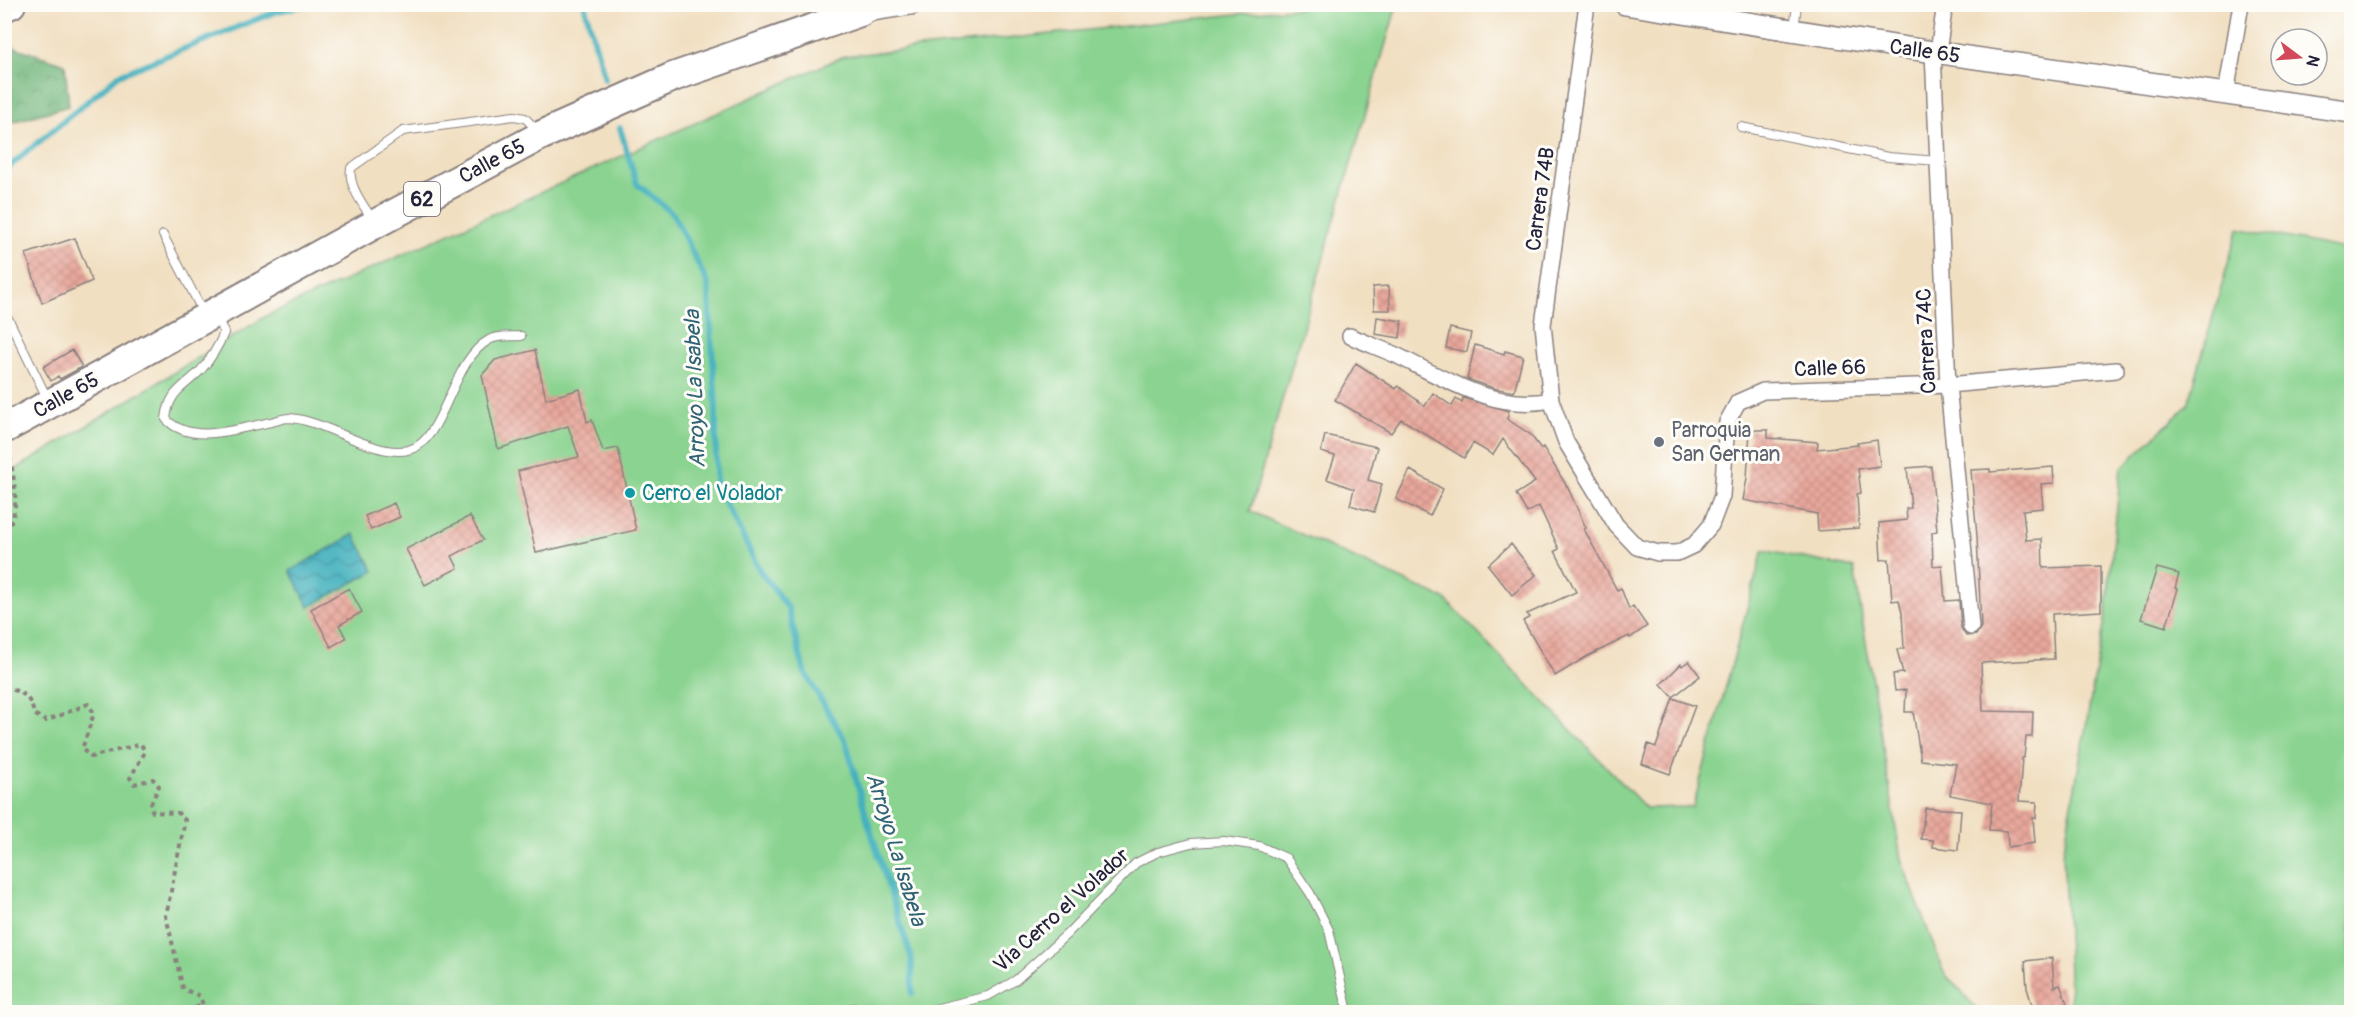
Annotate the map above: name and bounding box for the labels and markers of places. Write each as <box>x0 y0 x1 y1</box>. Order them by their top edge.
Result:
place label: Parroquia San German <box>1671 417 1780 468</box>
marker: Parroquia San German <box>1652 435 1666 449</box>
place label: Cerro el Volador <box>642 480 783 507</box>
marker: Cerro el Volador <box>623 486 637 500</box>

